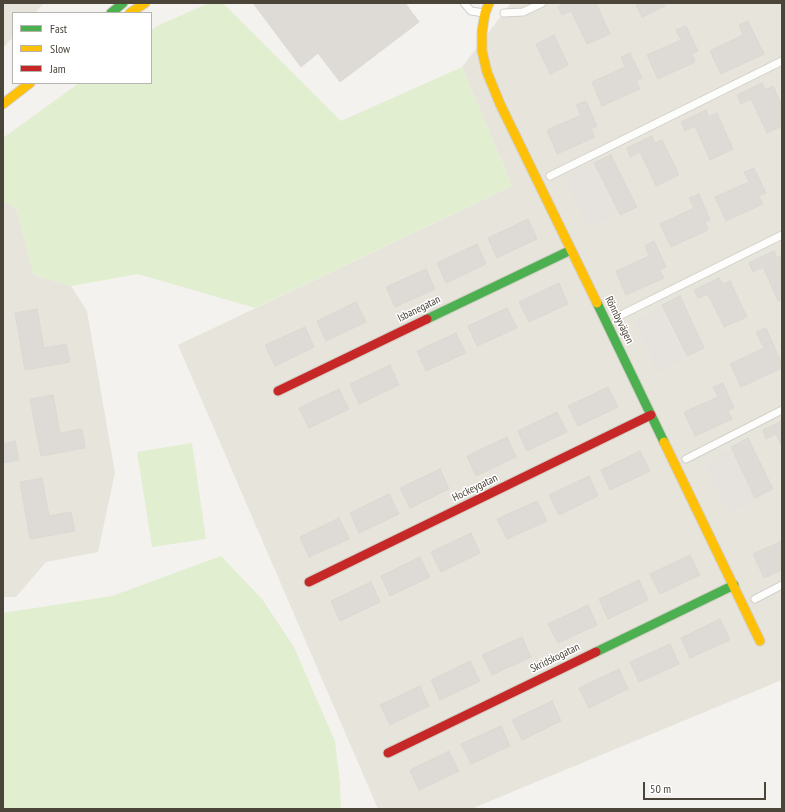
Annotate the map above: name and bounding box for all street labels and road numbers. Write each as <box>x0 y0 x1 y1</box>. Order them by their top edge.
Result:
street label: Isbanegatan <box>395 293 443 325</box>
street label: Rönnbyvägen <box>602 294 636 346</box>
street label: Hockeygatan <box>450 471 500 505</box>
street label: Skridskogatan <box>528 640 582 676</box>

